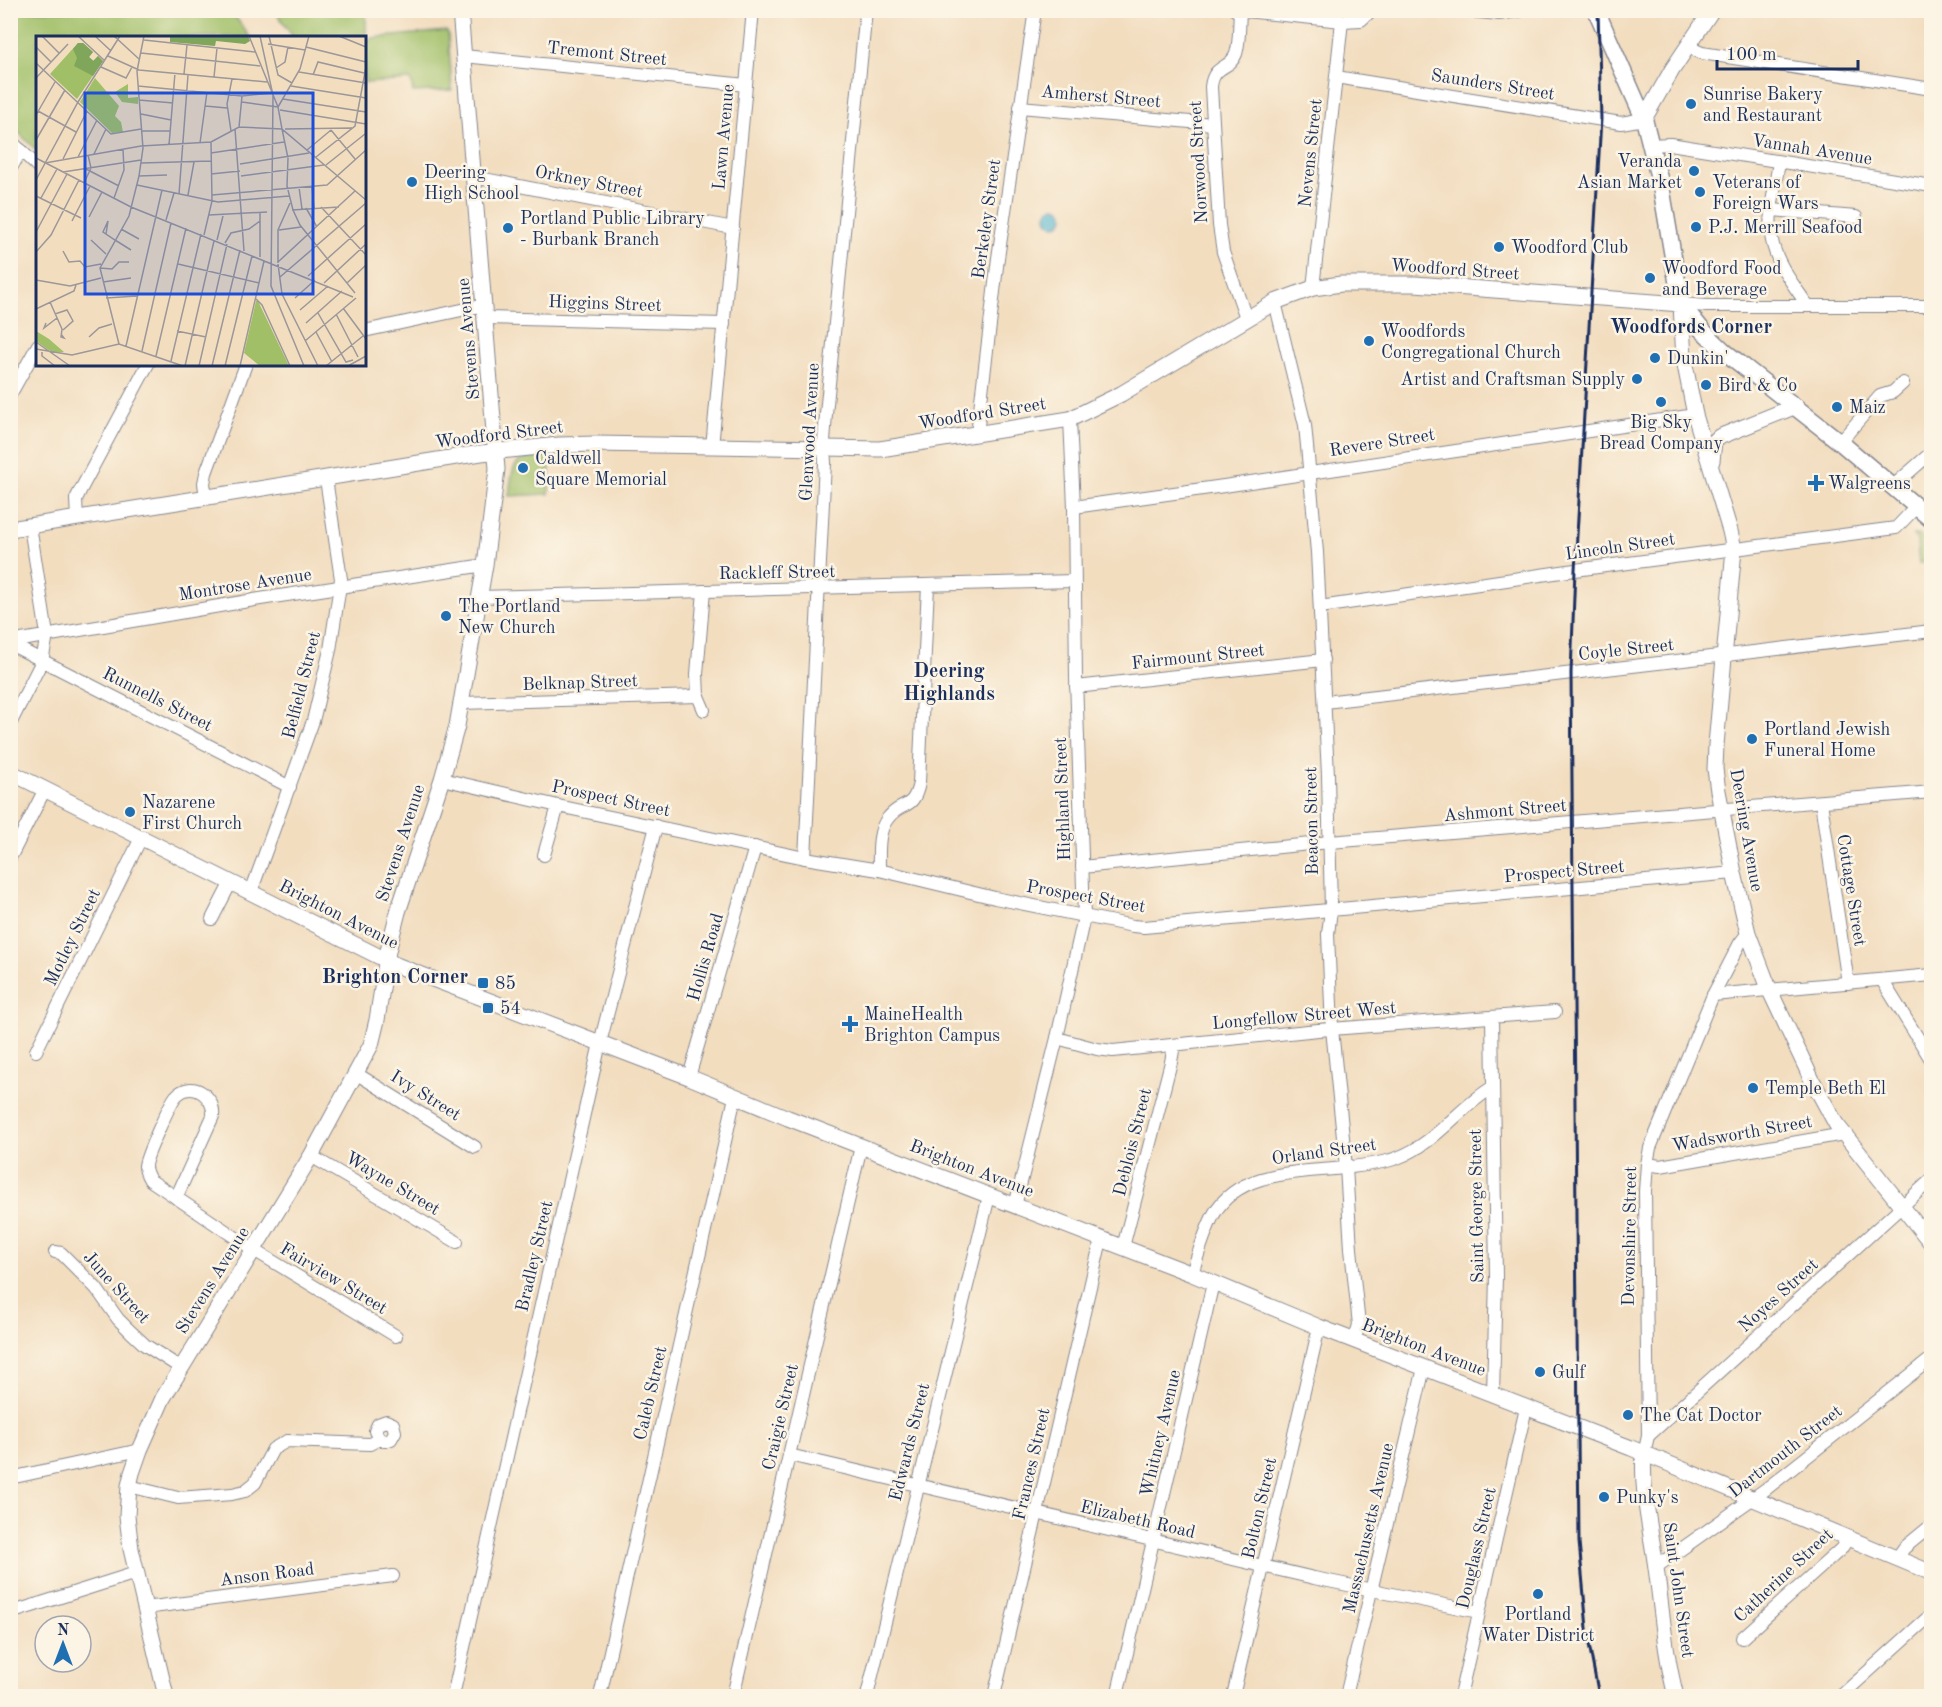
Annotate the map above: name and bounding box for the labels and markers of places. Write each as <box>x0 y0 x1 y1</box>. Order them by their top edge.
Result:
place label: Sunrise Bakery and Restaurant <box>1703 86 1823 125</box>
marker: Sunrise Bakery and Restaurant <box>1684 97 1698 111</box>
place label: Veranda Asian Market <box>1577 153 1682 192</box>
place label: Deering High School <box>424 164 519 203</box>
marker: Veranda Asian Market <box>1687 164 1701 178</box>
place label: Veterans of Foreign Wars <box>1712 174 1819 213</box>
marker: Deering High School <box>405 175 419 189</box>
marker: Veterans of Foreign Wars <box>1693 185 1707 199</box>
place label: Portland Public Library - Burbank Branch <box>520 210 705 249</box>
place label: P.J. Merrill Seafood <box>1708 219 1863 237</box>
marker: P.J. Merrill Seafood <box>1689 220 1703 234</box>
marker: Portland Public Library - Burbank Branch <box>501 221 515 235</box>
place label: Woodford Club <box>1511 239 1628 257</box>
marker: Woodford Club <box>1492 240 1506 254</box>
place label: Woodford Food and Beverage <box>1662 260 1782 299</box>
marker: Woodford Food and Beverage <box>1643 271 1657 285</box>
place label: Woodfords Congregational Church <box>1381 323 1561 362</box>
marker: Woodfords Congregational Church <box>1362 334 1376 348</box>
place label: Dunkin' <box>1667 350 1729 368</box>
marker: Dunkin' <box>1648 351 1662 365</box>
place label: Artist and Craftsman Supply <box>1400 371 1625 389</box>
marker: Artist and Craftsman Supply <box>1630 372 1644 386</box>
place label: Bird & Co <box>1718 377 1797 395</box>
marker: Bird & Co <box>1699 378 1713 392</box>
marker: Big Sky Bread Company <box>1654 395 1668 409</box>
place label: Maiz <box>1849 399 1886 417</box>
marker: Maiz <box>1830 400 1844 414</box>
place label: Big Sky Bread Company <box>1599 414 1724 453</box>
place label: Caldwell Square Memorial <box>535 450 667 489</box>
marker: Caldwell Square Memorial <box>516 461 530 475</box>
place label: Walgreens <box>1828 475 1911 493</box>
marker: Walgreens <box>1809 476 1823 490</box>
place label: The Portland New Church <box>458 598 561 637</box>
marker: The Portland New Church <box>439 609 453 623</box>
place label: Portland Jewish Funeral Home <box>1764 721 1890 760</box>
marker: Portland Jewish Funeral Home <box>1745 732 1759 746</box>
place label: Nazarene First Church <box>142 794 242 833</box>
marker: Nazarene First Church <box>123 805 137 819</box>
place label: 85 <box>495 975 516 993</box>
marker: 85 <box>476 976 490 990</box>
place label: 54 <box>500 1000 521 1018</box>
marker: 54 <box>481 1001 495 1015</box>
place label: MaineHealth Brighton Campus <box>864 1006 1000 1045</box>
marker: MaineHealth Brighton Campus <box>841 1015 859 1033</box>
place label: Temple Beth El <box>1765 1080 1886 1098</box>
marker: Temple Beth El <box>1746 1081 1760 1095</box>
place label: Gulf <box>1552 1364 1586 1382</box>
marker: Gulf <box>1533 1365 1547 1379</box>
place label: The Cat Doctor <box>1640 1407 1762 1425</box>
marker: The Cat Doctor <box>1621 1408 1635 1422</box>
place label: Punky's <box>1616 1489 1679 1507</box>
marker: Punky's <box>1597 1490 1611 1504</box>
marker: Portland Water District <box>1531 1587 1545 1601</box>
place label: Portland Water District <box>1481 1606 1595 1645</box>

